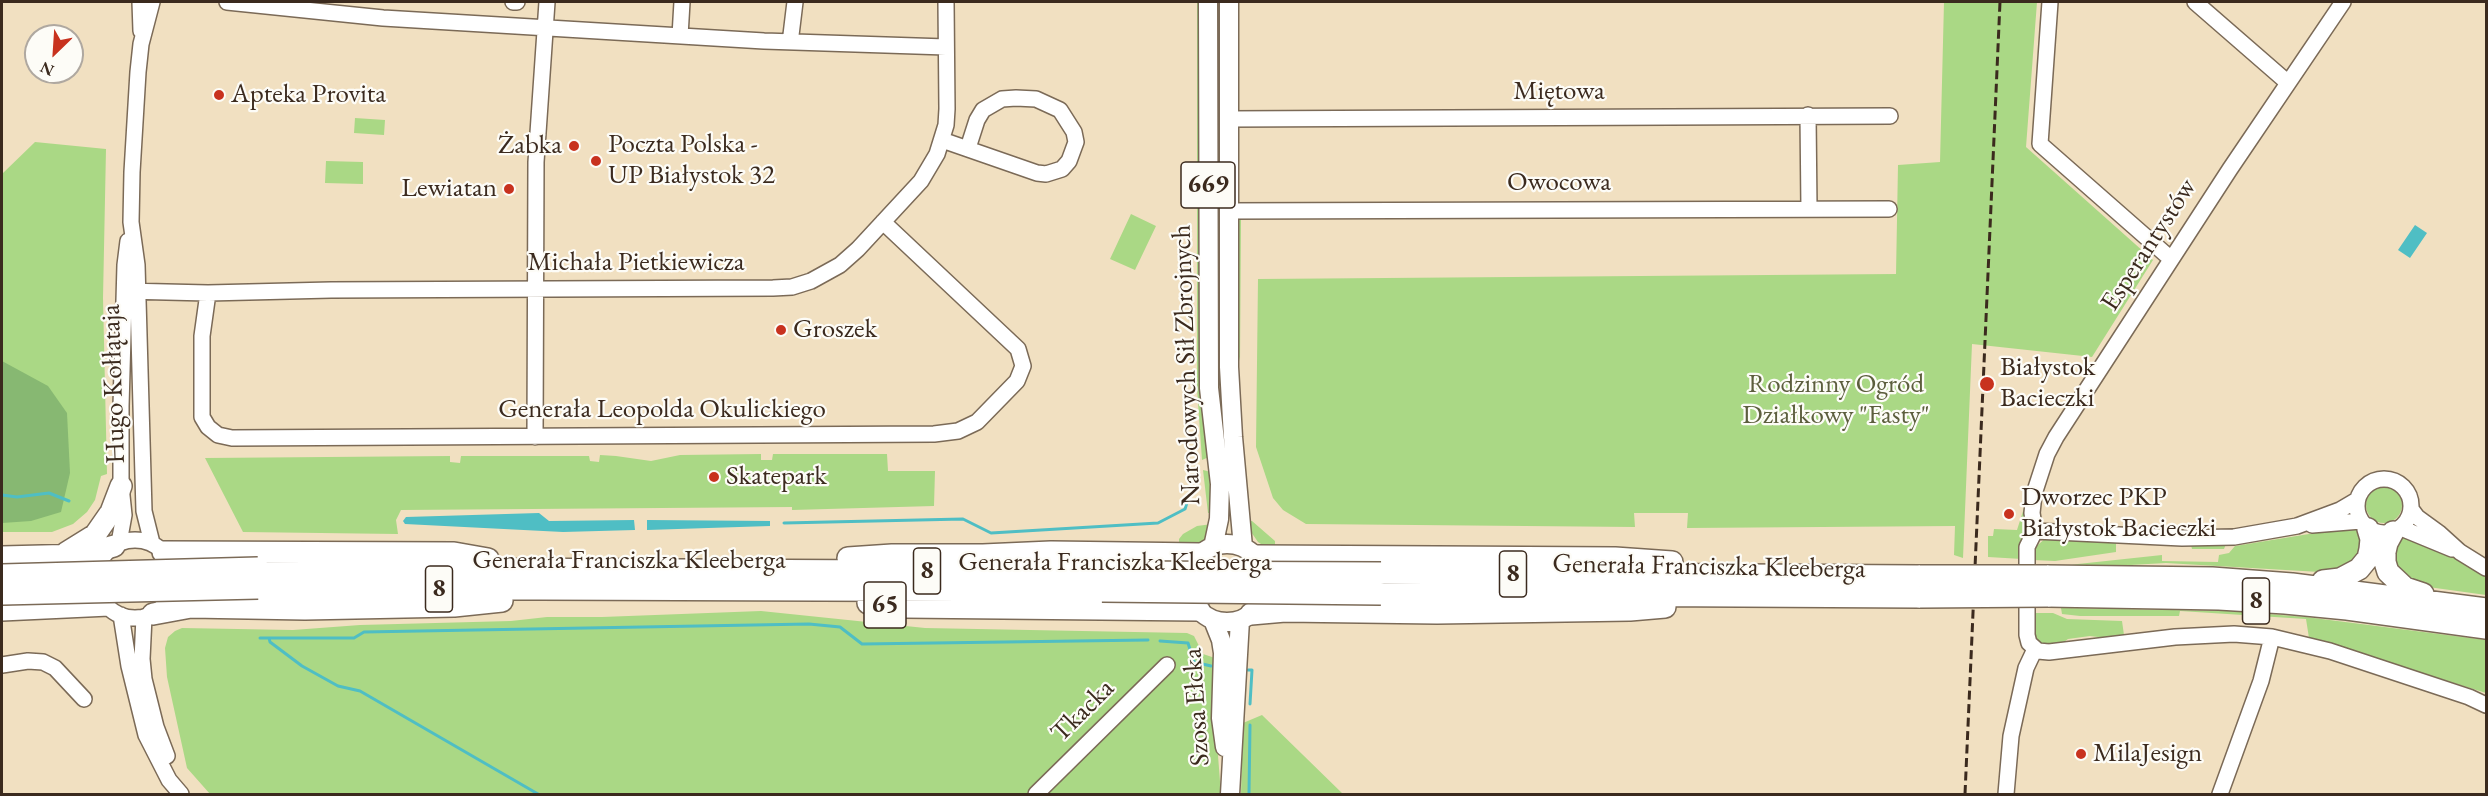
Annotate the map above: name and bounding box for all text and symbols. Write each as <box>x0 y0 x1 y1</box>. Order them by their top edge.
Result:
north arrow <box>24 24 84 84</box>
text: N <box>37 57 57 81</box>
street label: Miętowa <box>1513 76 1605 108</box>
place label: Apteka Provita <box>231 79 386 111</box>
marker: Apteka Provita <box>212 88 226 102</box>
place label: Poczta Polska - UP Białystok 32 <box>608 129 775 192</box>
place label: Żabka <box>498 130 562 162</box>
marker: Żabka <box>567 139 581 153</box>
marker: Poczta Polska - UP Białystok 32 <box>589 154 603 168</box>
road number: 669 <box>1181 162 1235 208</box>
street label: Owocowa <box>1507 167 1611 199</box>
place label: Lewiatan <box>401 173 497 205</box>
street label: Esperantystów <box>2094 173 2204 317</box>
marker: Lewiatan <box>502 182 516 196</box>
street label: Narodowych Sił Zbrojnych <box>1166 224 1208 506</box>
street label: Michała Pietkiewicza <box>527 247 745 279</box>
street label: Hugo Kołłątaja <box>95 304 133 464</box>
place label: Groszek <box>793 314 877 346</box>
marker: Groszek <box>774 323 788 337</box>
place label: Białystok Bacieczki <box>2000 352 2095 415</box>
park label: Rodzinny Ogród Działkowy "Fasty" <box>1742 369 1930 432</box>
marker: Białystok Bacieczki <box>1978 375 1996 393</box>
street label: Generała Leopolda Okulickiego <box>498 394 826 426</box>
place label: Skatepark <box>726 461 827 493</box>
marker: Skatepark <box>707 470 721 484</box>
place label: Dworzec PKP Białystok Bacieczki <box>2021 482 2216 545</box>
marker: Dworzec PKP Białystok Bacieczki <box>2002 507 2016 521</box>
street label: Generała Franciszka Kleeberga <box>472 545 786 577</box>
street label: Generała Franciszka Kleeberga <box>958 547 1272 579</box>
road number: 8 <box>914 548 940 594</box>
street label: Generała Franciszka Kleeberga <box>1552 548 1866 586</box>
road number: 8 <box>1500 551 1526 597</box>
road number: 8 <box>426 566 452 612</box>
road number: 8 <box>2242 578 2270 624</box>
road number: 65 <box>864 582 906 628</box>
street label: Szosa Ełcka <box>1177 647 1217 767</box>
street label: Tkacka <box>1045 673 1121 749</box>
place label: MilaJesign <box>2093 738 2202 770</box>
marker: MilaJesign <box>2074 747 2088 761</box>

